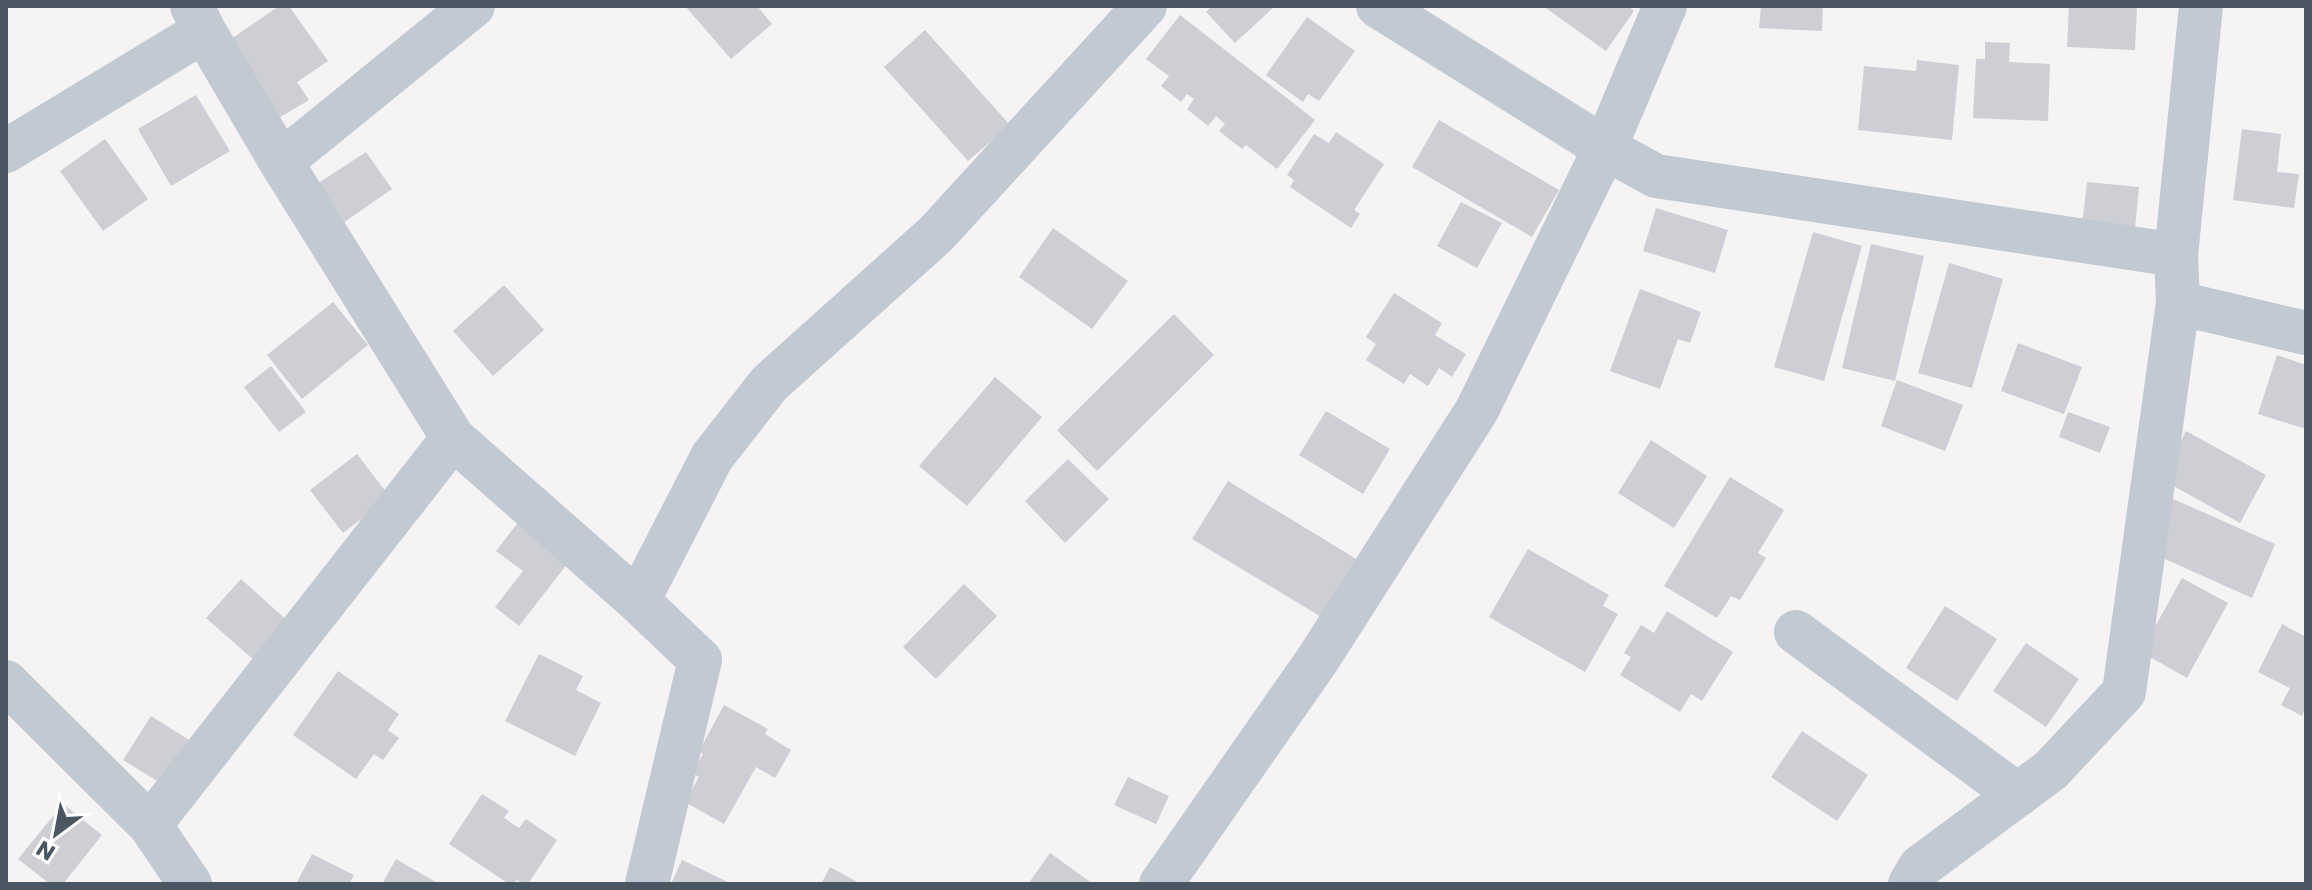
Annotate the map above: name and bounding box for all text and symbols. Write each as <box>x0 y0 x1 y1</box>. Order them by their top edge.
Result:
north arrow <box>16 794 96 874</box>
text: N <box>30 833 61 868</box>

